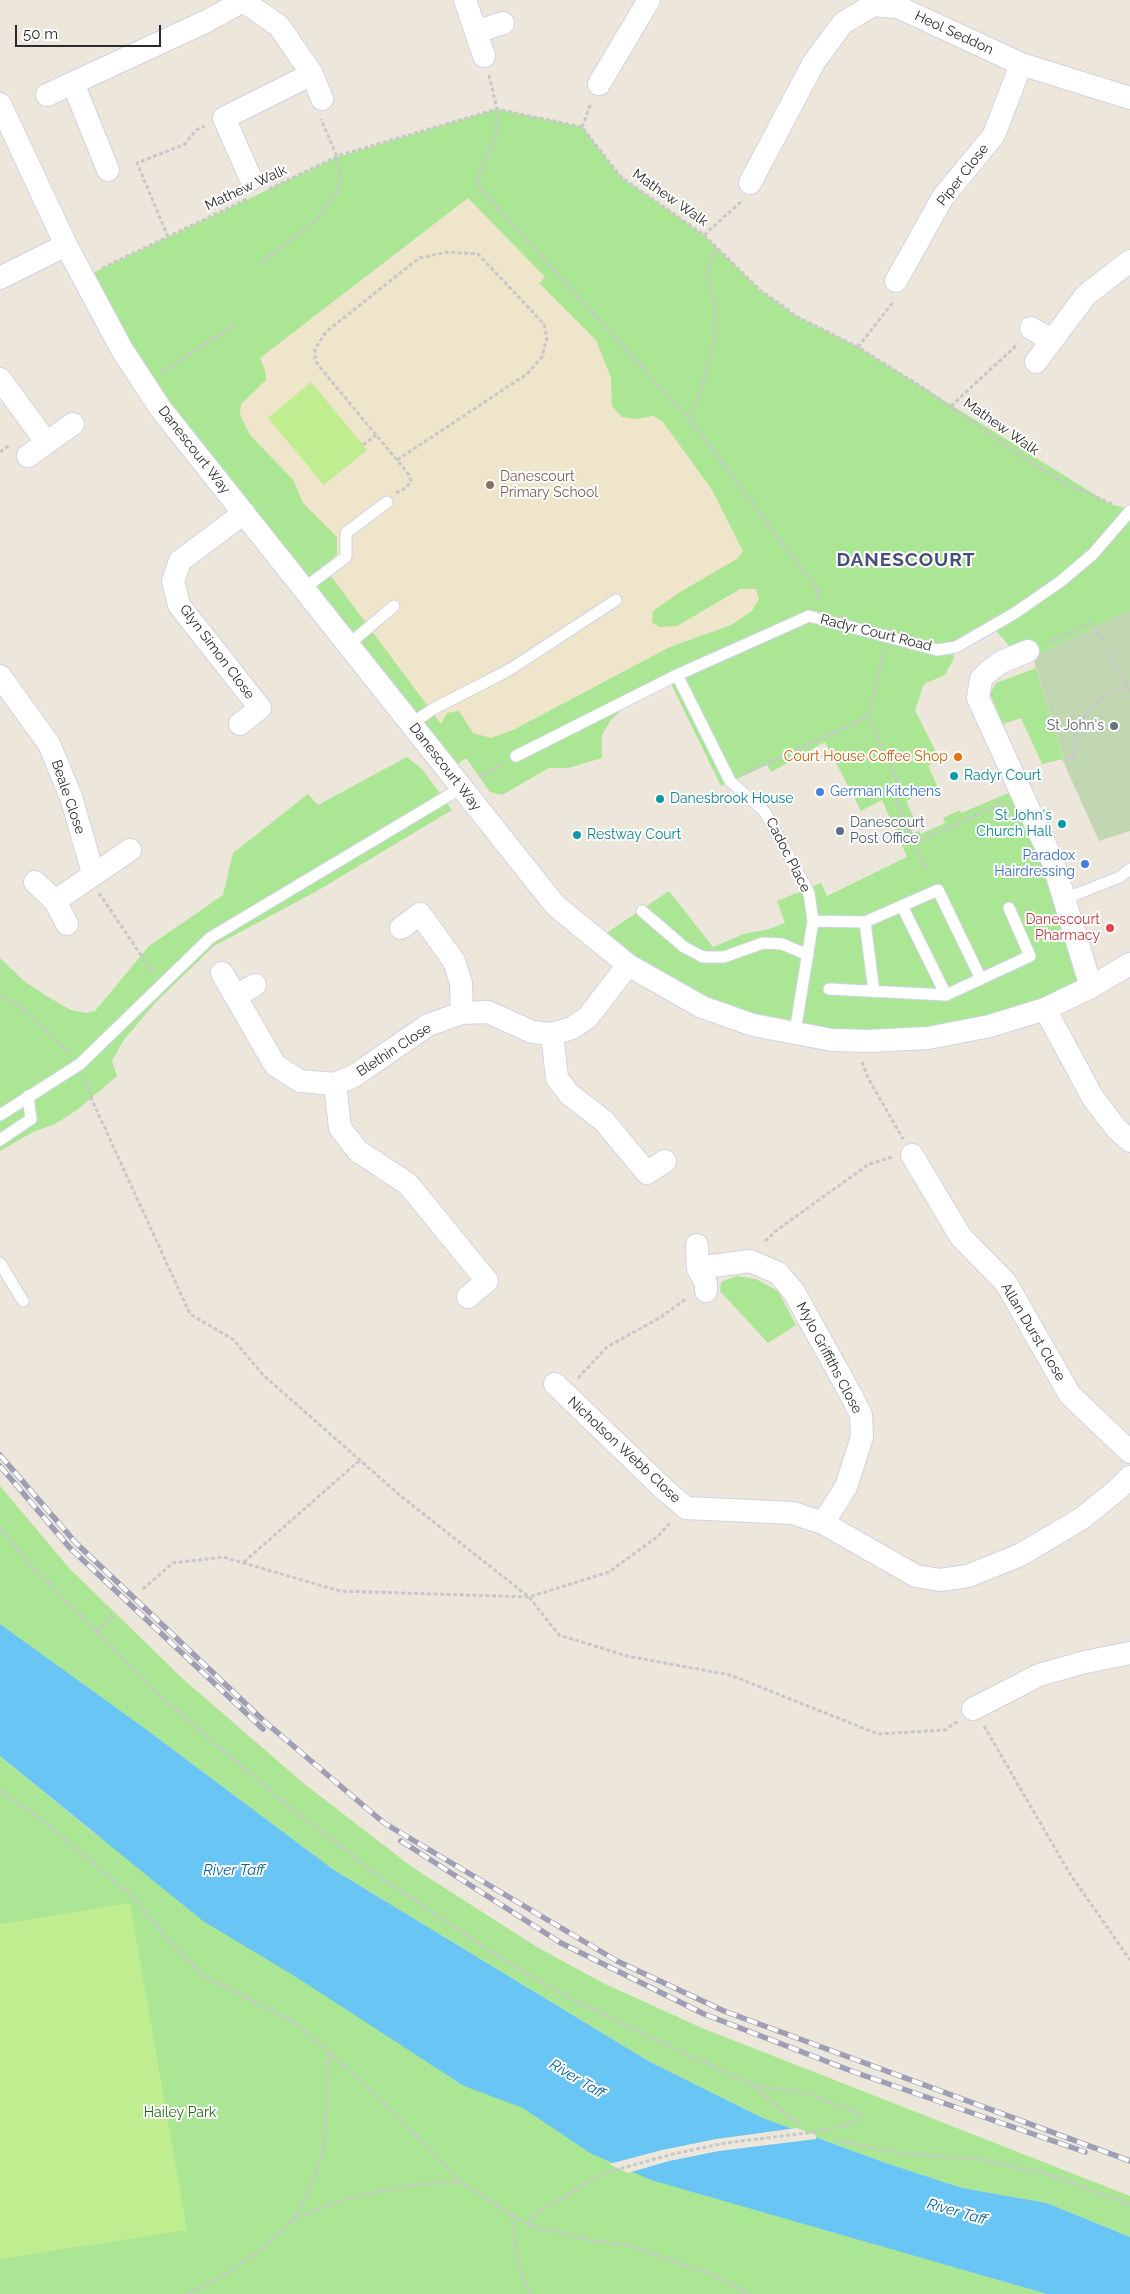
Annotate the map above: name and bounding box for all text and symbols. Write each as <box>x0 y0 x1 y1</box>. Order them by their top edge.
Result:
street label: Heol Seddon <box>912 7 996 59</box>
scale bar <box>18 15 164 47</box>
text: 50 m <box>23 25 58 43</box>
street label: Piper Close <box>934 141 992 209</box>
street label: Mathew Walk <box>202 162 290 214</box>
street label: Mathew Walk <box>629 166 711 230</box>
street label: Mathew Walk <box>960 395 1042 459</box>
street label: Danescourt Way <box>154 403 234 497</box>
place label: Danescourt Primary School <box>500 469 598 502</box>
marker: Danescourt Primary School <box>484 479 496 491</box>
district label: DANESCOURT <box>835 549 977 571</box>
street label: Glyn Simon Close <box>176 601 258 703</box>
street label: Radyr Court Road <box>818 611 934 655</box>
place label: St John's <box>1047 718 1104 734</box>
street label: Danescourt Way <box>405 720 485 814</box>
marker: St John's <box>1108 720 1120 732</box>
place label: Court House Coffee Shop <box>784 749 948 765</box>
marker: Court House Coffee Shop <box>952 751 964 763</box>
street label: Beale Close <box>47 758 89 836</box>
place label: Radyr Court <box>964 768 1041 784</box>
marker: Radyr Court <box>948 770 960 782</box>
place label: German Kitchens <box>830 784 941 800</box>
marker: German Kitchens <box>814 786 826 798</box>
place label: Danesbrook House <box>670 791 794 807</box>
marker: Danesbrook House <box>654 793 666 805</box>
place label: St John's Church Hall <box>976 808 1052 840</box>
street label: Cadoc Place <box>762 815 814 895</box>
place label: Danescourt Post Office <box>850 815 925 848</box>
marker: St John's Church Hall <box>1056 818 1068 830</box>
marker: Danescourt Post Office <box>834 825 846 837</box>
place label: Restway Court <box>587 827 681 843</box>
marker: Restway Court <box>571 829 583 841</box>
place label: Paradox Hairdressing <box>994 848 1075 880</box>
marker: Paradox Hairdressing <box>1079 858 1091 870</box>
place label: Danescourt Pharmacy <box>1025 912 1100 944</box>
marker: Danescourt Pharmacy <box>1104 922 1116 934</box>
street label: Blethin Close <box>354 1020 434 1080</box>
street label: Allan Durst Close <box>997 1280 1069 1384</box>
street label: Mylo Griffiths Close <box>793 1299 865 1417</box>
street label: Nicholson Webb Close <box>564 1393 684 1507</box>
water label: River Taff <box>203 1861 265 1879</box>
water label: River Taff <box>546 2056 608 2102</box>
park label: Hailey Park <box>144 2105 216 2121</box>
water label: River Taff <box>925 2195 989 2229</box>

